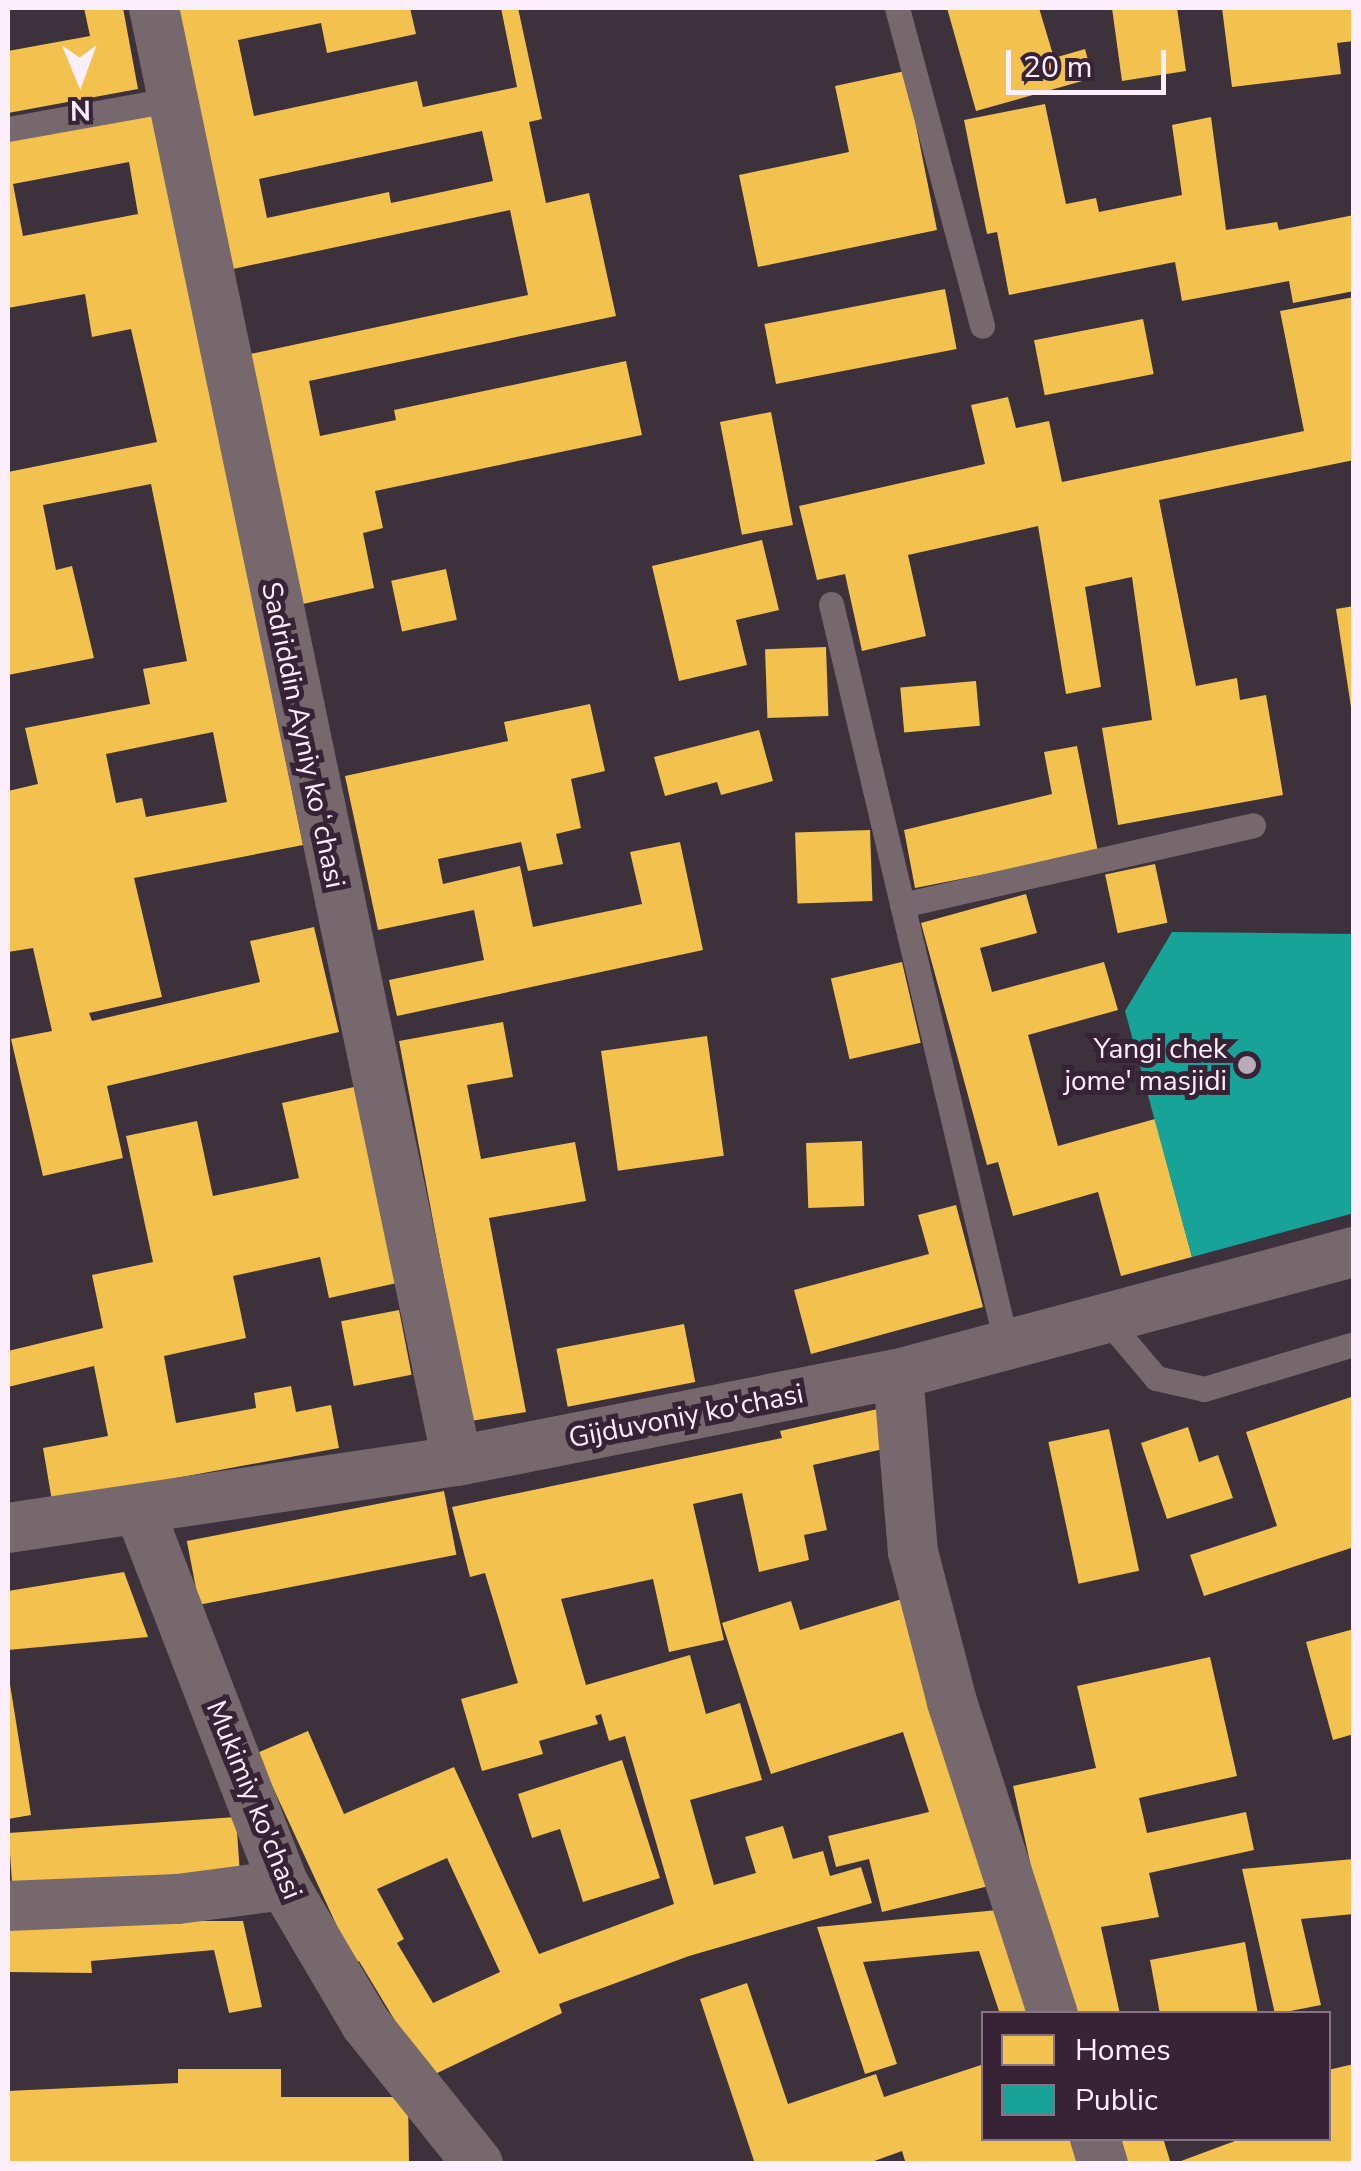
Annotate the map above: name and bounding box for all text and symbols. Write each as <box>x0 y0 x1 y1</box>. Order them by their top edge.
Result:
north arrow <box>30 30 130 130</box>
scale bar <box>1011 30 1171 92</box>
text: 20 m <box>1023 47 1092 88</box>
text: N <box>70 91 91 129</box>
street label: Sadriddin Ayniy koʻchasi <box>254 579 352 891</box>
place label: Yangi chek jome' masjidi <box>1064 1032 1227 1098</box>
marker: Yangi chek jome' masjidi <box>1236 1054 1258 1076</box>
street label: Gijduvoniy ko'chasi <box>566 1377 806 1455</box>
street label: Mukimiy ko'chasi <box>199 1696 309 1904</box>
legend <box>981 2011 1331 2141</box>
text: Homes <box>1075 2030 1171 2071</box>
text: Public <box>1075 2080 1158 2121</box>

